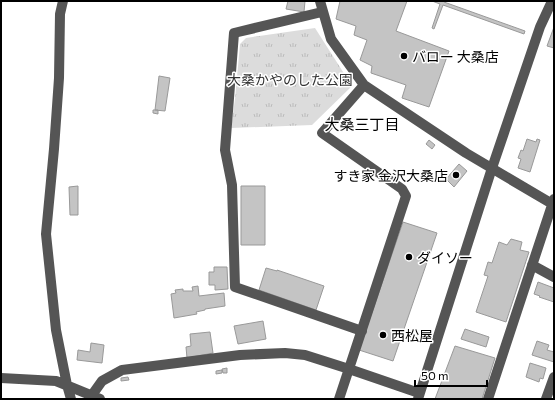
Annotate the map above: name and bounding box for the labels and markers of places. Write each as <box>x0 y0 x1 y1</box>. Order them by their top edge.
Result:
place label: バロー 大桑店 <box>412 48 499 65</box>
marker: バロー 大桑店 <box>399 51 409 61</box>
place label: すき家 金沢大桑店 <box>333 167 448 184</box>
marker: すき家 金沢大桑店 <box>451 170 461 180</box>
place label: ダイソー <box>417 249 473 266</box>
marker: ダイソー <box>404 252 414 262</box>
place label: 西松屋 <box>391 327 433 344</box>
marker: 西松屋 <box>378 330 388 340</box>

